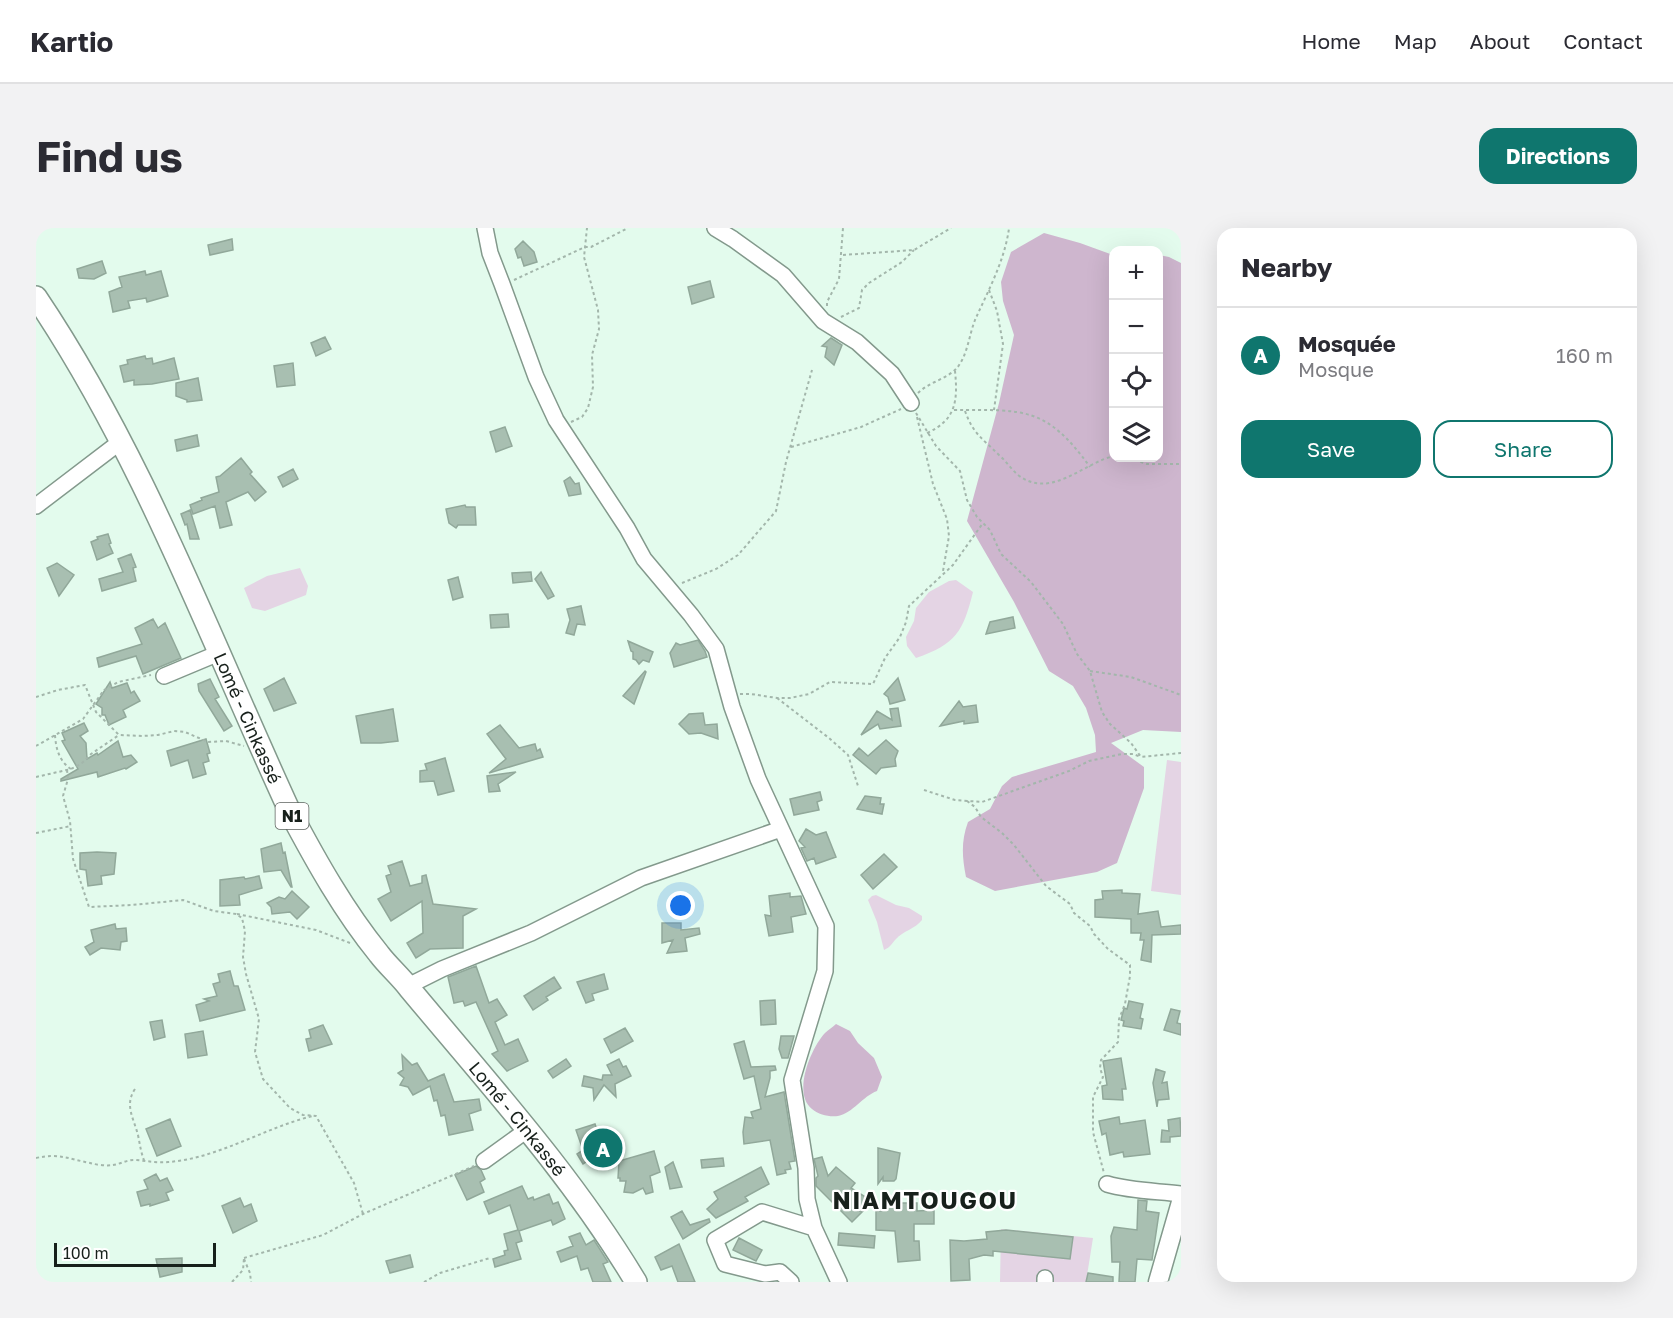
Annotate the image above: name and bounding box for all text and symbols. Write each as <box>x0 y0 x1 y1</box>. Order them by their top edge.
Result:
text: Kartio <box>30 25 113 58</box>
text: Home <box>1301 28 1361 54</box>
text: Map <box>1394 28 1437 54</box>
text: About <box>1470 28 1530 54</box>
text: Contact <box>1563 28 1643 54</box>
button: Directions <box>1479 128 1637 184</box>
text: Find us <box>36 131 183 181</box>
map controls <box>1109 246 1163 462</box>
button: + <box>1109 246 1163 300</box>
text: Nearby <box>1241 252 1332 283</box>
button: − <box>1109 300 1163 354</box>
text: Mosquée <box>1298 330 1396 357</box>
text: A <box>1253 343 1268 367</box>
text: 160 m <box>1556 343 1613 367</box>
button: locate <box>1109 354 1163 408</box>
text: Mosque <box>1298 357 1374 381</box>
button: layers <box>1109 408 1163 462</box>
button: Save <box>1241 420 1421 478</box>
button: Share <box>1433 420 1613 478</box>
street label: Lomé - Cinkassé <box>210 649 287 787</box>
road number: N1 <box>276 803 308 829</box>
your location <box>666 891 695 920</box>
street label: Lomé - Cinkassé <box>465 1057 571 1180</box>
pin: A <box>584 1126 622 1170</box>
district label: NIAMTOUGOU <box>833 1185 1017 1214</box>
scale bar <box>54 1240 216 1268</box>
text: 100 m <box>63 1243 109 1263</box>

